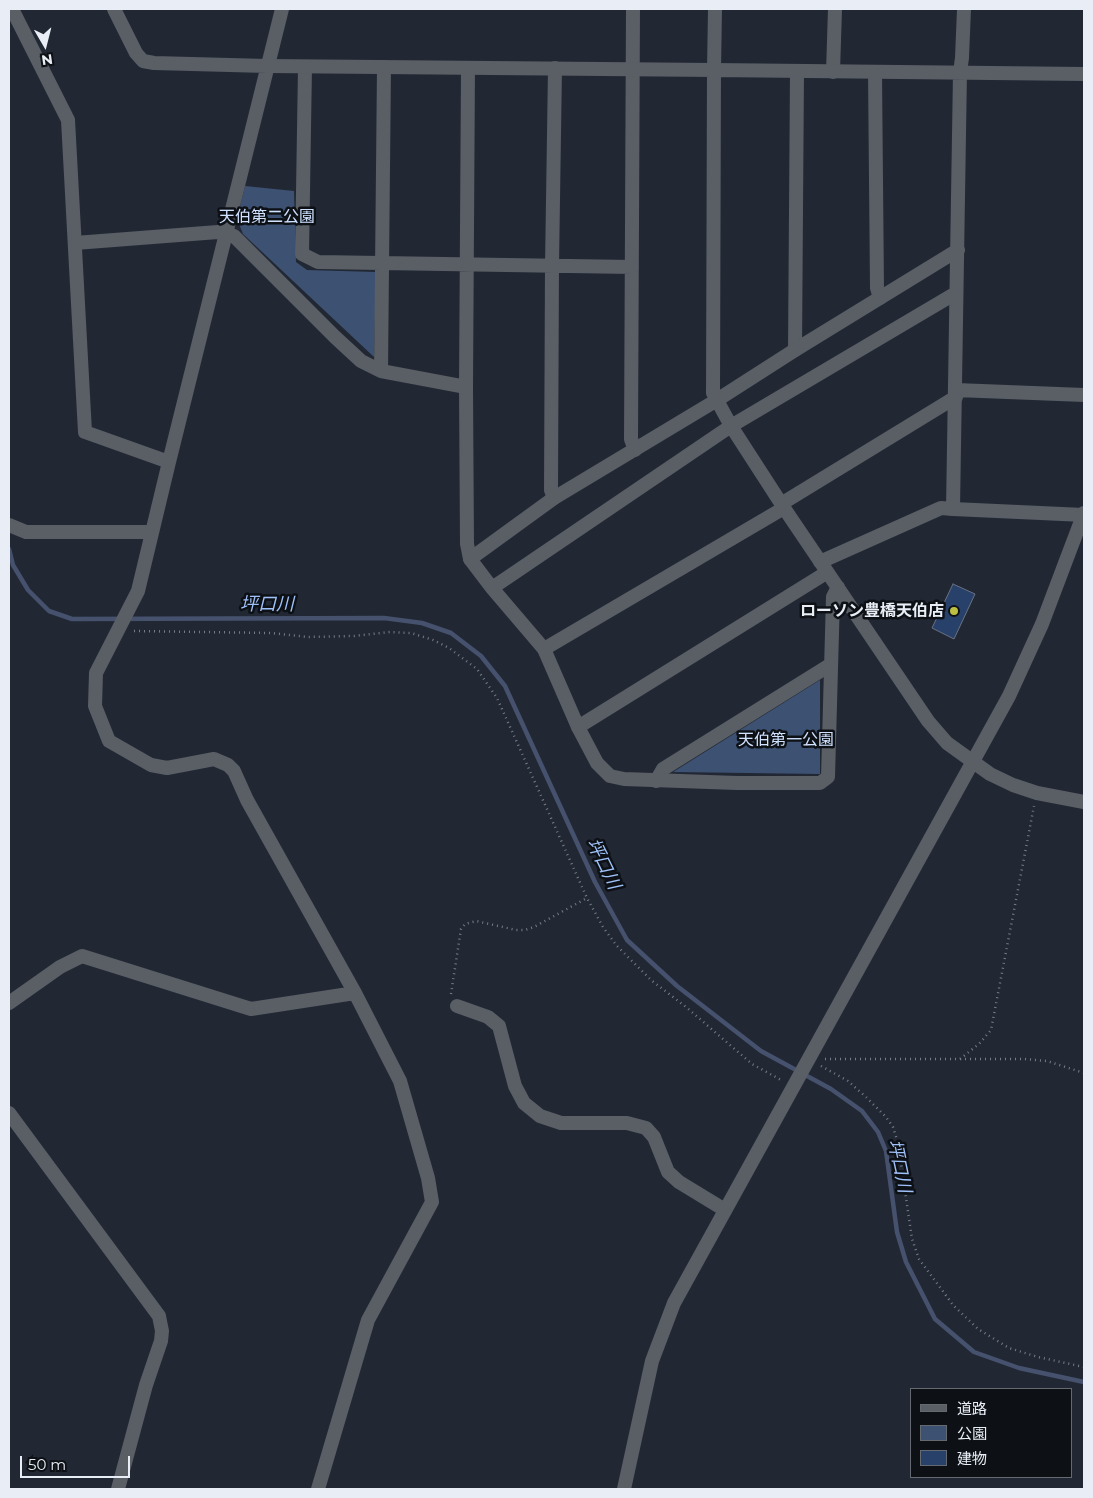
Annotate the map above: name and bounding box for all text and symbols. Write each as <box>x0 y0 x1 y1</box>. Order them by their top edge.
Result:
north arrow <box>20 20 70 70</box>
text: N <box>40 50 54 70</box>
park label: 天伯第二公園 <box>219 207 315 227</box>
water label: 坪口川 <box>240 594 294 616</box>
place label: ローソン豊橋天伯店 <box>800 601 944 621</box>
marker: ローソン豊橋天伯店 <box>948 605 960 617</box>
park label: 天伯第一公園 <box>738 730 834 750</box>
water label: 坪口川 <box>581 835 625 893</box>
water label: 坪口川 <box>883 1137 915 1195</box>
legend <box>910 1388 1073 1478</box>
text: 道路 <box>957 1399 987 1418</box>
text: 公園 <box>957 1424 987 1443</box>
scale bar <box>22 1446 132 1478</box>
text: 建物 <box>957 1449 987 1468</box>
text: 50 m <box>28 1455 66 1474</box>

